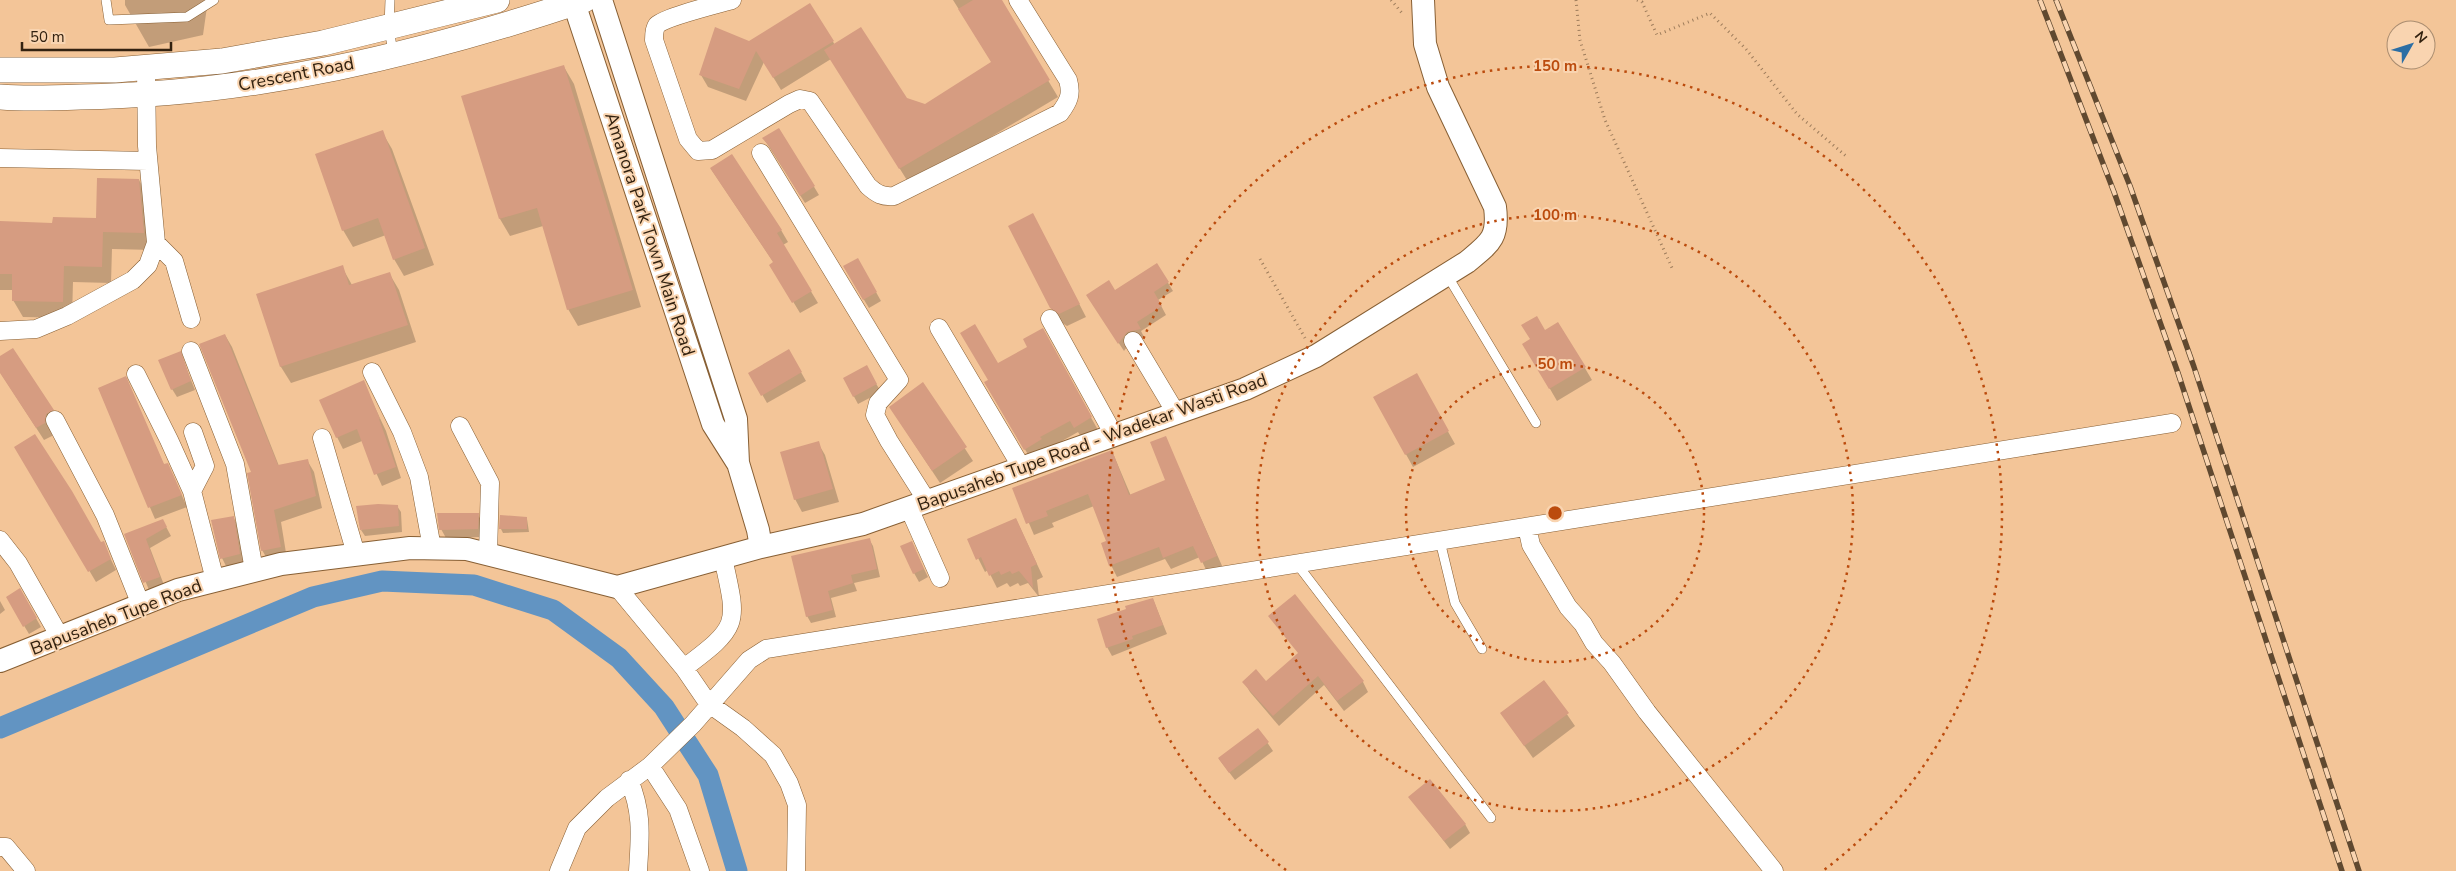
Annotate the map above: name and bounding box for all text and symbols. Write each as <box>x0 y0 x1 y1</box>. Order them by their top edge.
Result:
scale bar <box>22 20 171 52</box>
north arrow <box>2386 20 2436 70</box>
text: 50 m <box>30 27 65 47</box>
text: N <box>2410 27 2431 47</box>
street label: Crescent Road <box>236 51 356 97</box>
text: 150 m <box>1533 56 1577 76</box>
street label: Amanora Park Town Main Road <box>599 109 701 359</box>
text: 100 m <box>1533 205 1577 225</box>
text: 50 m <box>1537 354 1573 374</box>
street label: Bapusaheb Tupe Road - Wadekar Wasti Road <box>914 367 1270 517</box>
centre of rings <box>1546 504 1564 522</box>
street label: Bapusaheb Tupe Road <box>27 573 205 661</box>

